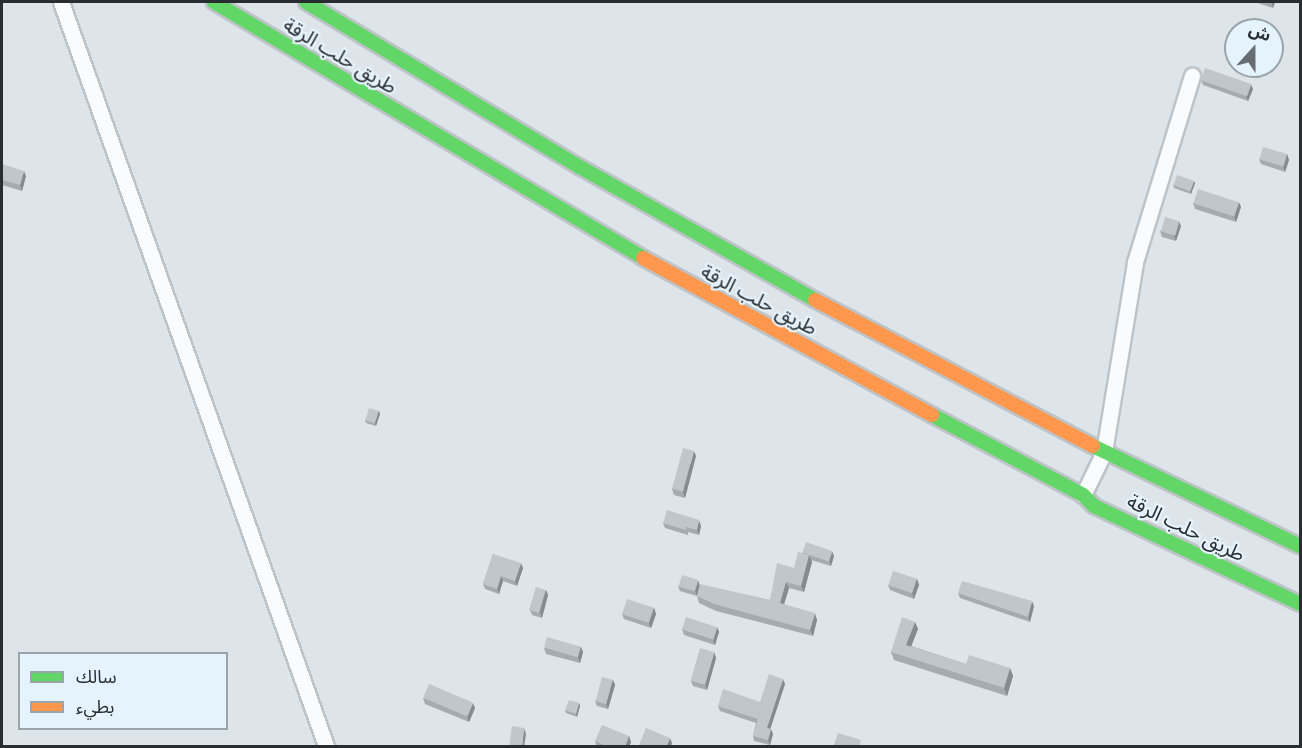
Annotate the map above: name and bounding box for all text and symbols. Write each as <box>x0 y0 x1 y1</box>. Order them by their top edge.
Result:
street label: طريق حلب الرقة <box>279 13 401 99</box>
north arrow <box>1224 18 1284 78</box>
text: ش <box>1246 20 1274 45</box>
street label: طريق حلب الرقة <box>697 259 821 341</box>
street label: طريق حلب الرقة <box>1123 489 1249 567</box>
legend <box>18 652 228 730</box>
text: سالك <box>76 666 117 688</box>
text: بطيء <box>76 696 114 718</box>

